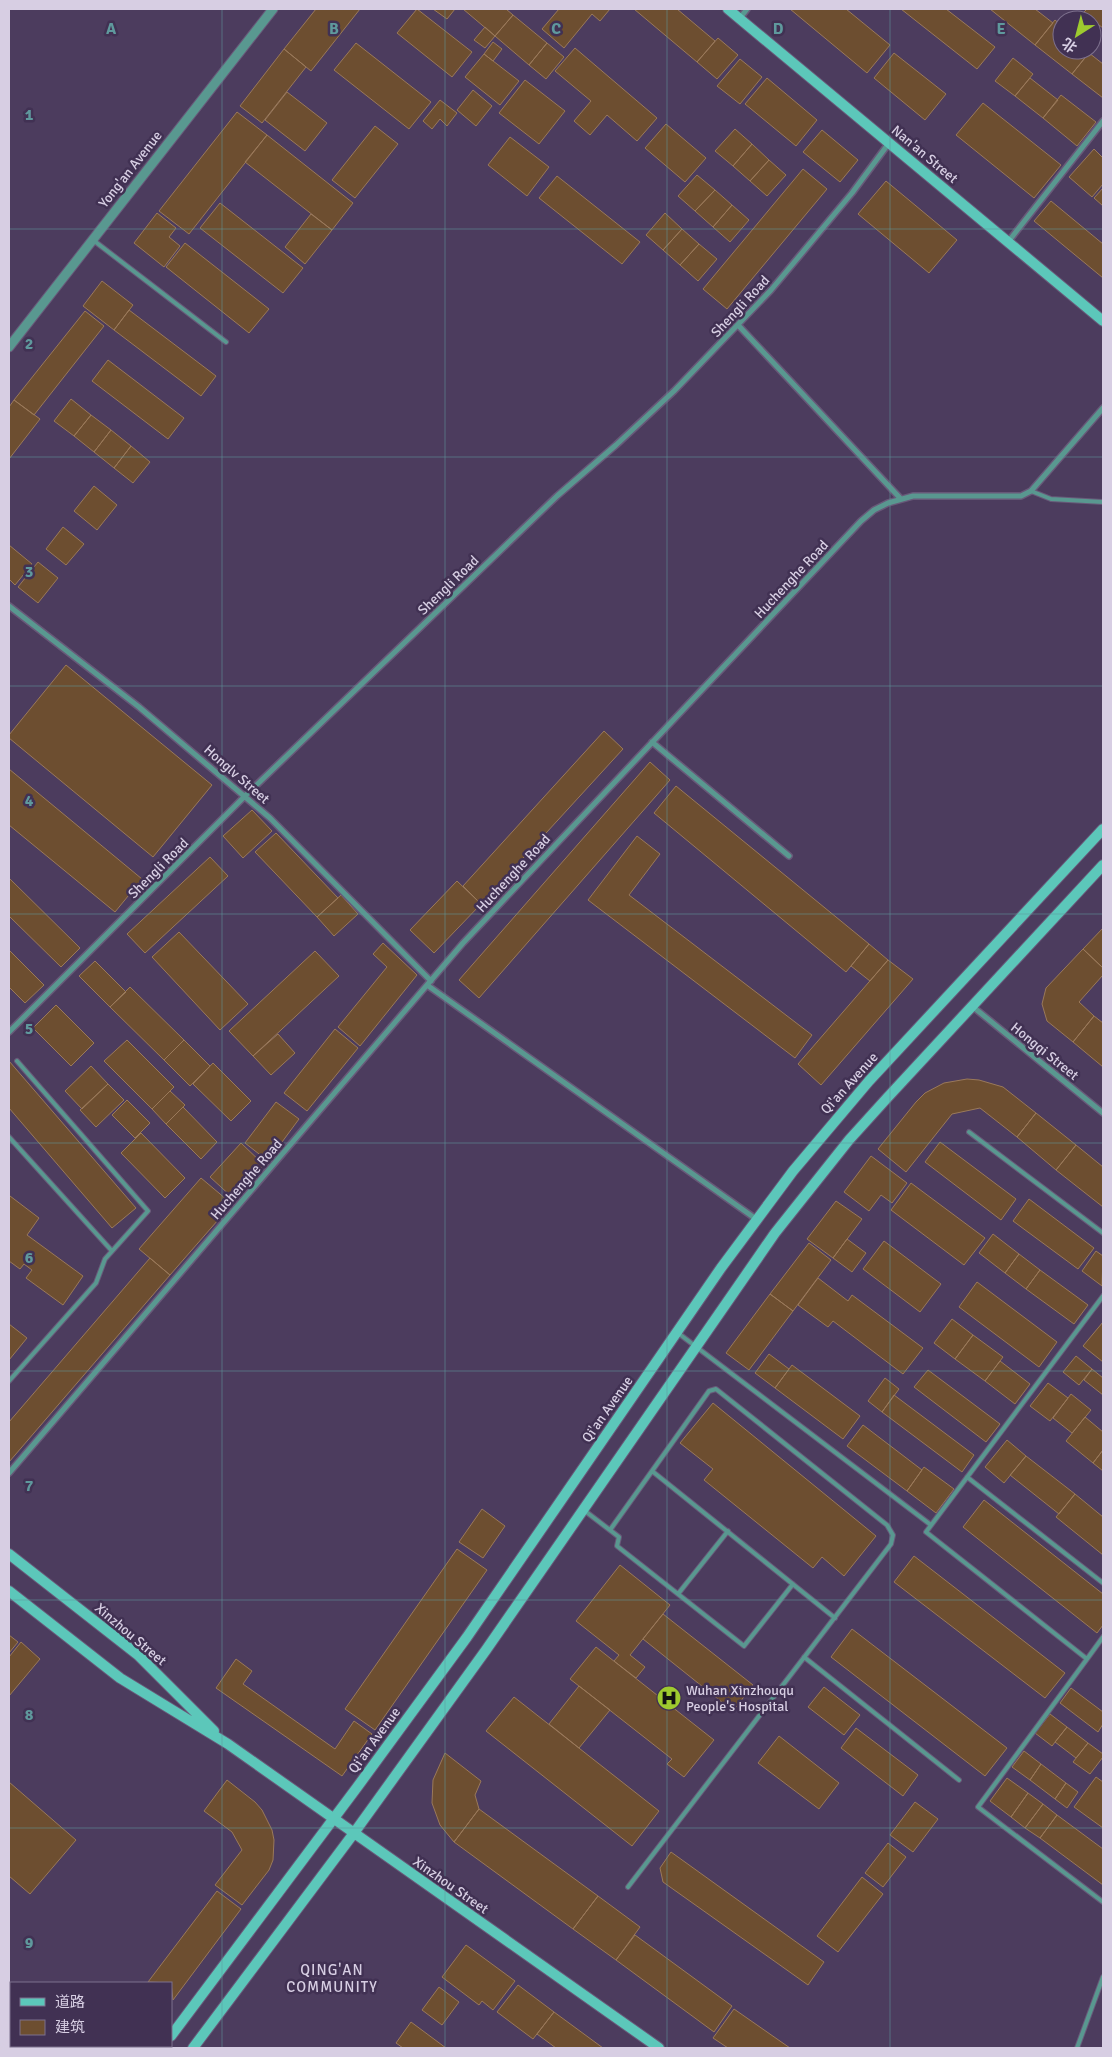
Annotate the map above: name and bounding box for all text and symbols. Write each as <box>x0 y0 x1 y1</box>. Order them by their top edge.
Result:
north arrow <box>1052 10 1102 60</box>
text: A <box>106 19 117 39</box>
text: B <box>329 19 339 39</box>
text: C <box>551 19 561 39</box>
text: D <box>773 19 784 39</box>
text: E <box>996 19 1006 39</box>
text: 北 <box>1059 34 1080 56</box>
text: 1 <box>25 105 34 125</box>
street label: Nan'an Street <box>888 122 961 187</box>
street label: Yong'an Avenue <box>95 127 166 211</box>
street label: Shengli Road <box>707 272 773 341</box>
text: 2 <box>25 334 33 354</box>
street label: Huchenghe Road <box>751 537 832 622</box>
street label: Shengli Road <box>414 552 482 619</box>
text: 3 <box>25 562 33 582</box>
street label: Honglv Street <box>200 741 273 808</box>
text: 4 <box>25 791 34 811</box>
street label: Huchenghe Road <box>473 831 554 916</box>
street label: Shengli Road <box>125 835 192 902</box>
text: 5 <box>25 1019 33 1039</box>
street label: Hongqi Street <box>1007 1019 1082 1084</box>
street label: Qi'an Avenue <box>817 1049 882 1118</box>
street label: Huchenghe Road <box>207 1136 286 1223</box>
text: 6 <box>25 1248 34 1268</box>
street label: Qi'an Avenue <box>578 1373 637 1446</box>
text: 7 <box>25 1476 34 1496</box>
street label: Xinzhou Street <box>91 1600 170 1669</box>
place label: Wuhan Xinzhouqu People's Hospital <box>686 1682 794 1715</box>
hospital icon: Wuhan Xinzhouqu People's Hospital <box>656 1685 682 1711</box>
street label: Qi'an Avenue <box>345 1704 404 1777</box>
text: 8 <box>25 1705 34 1725</box>
street label: Xinzhou Street <box>410 1853 492 1918</box>
text: 9 <box>25 1933 34 1953</box>
district label: QING'AN COMMUNITY <box>286 1961 378 1996</box>
legend <box>10 1982 172 2047</box>
text: 道路 <box>55 1993 85 2011</box>
text: 建筑 <box>55 2018 85 2036</box>

